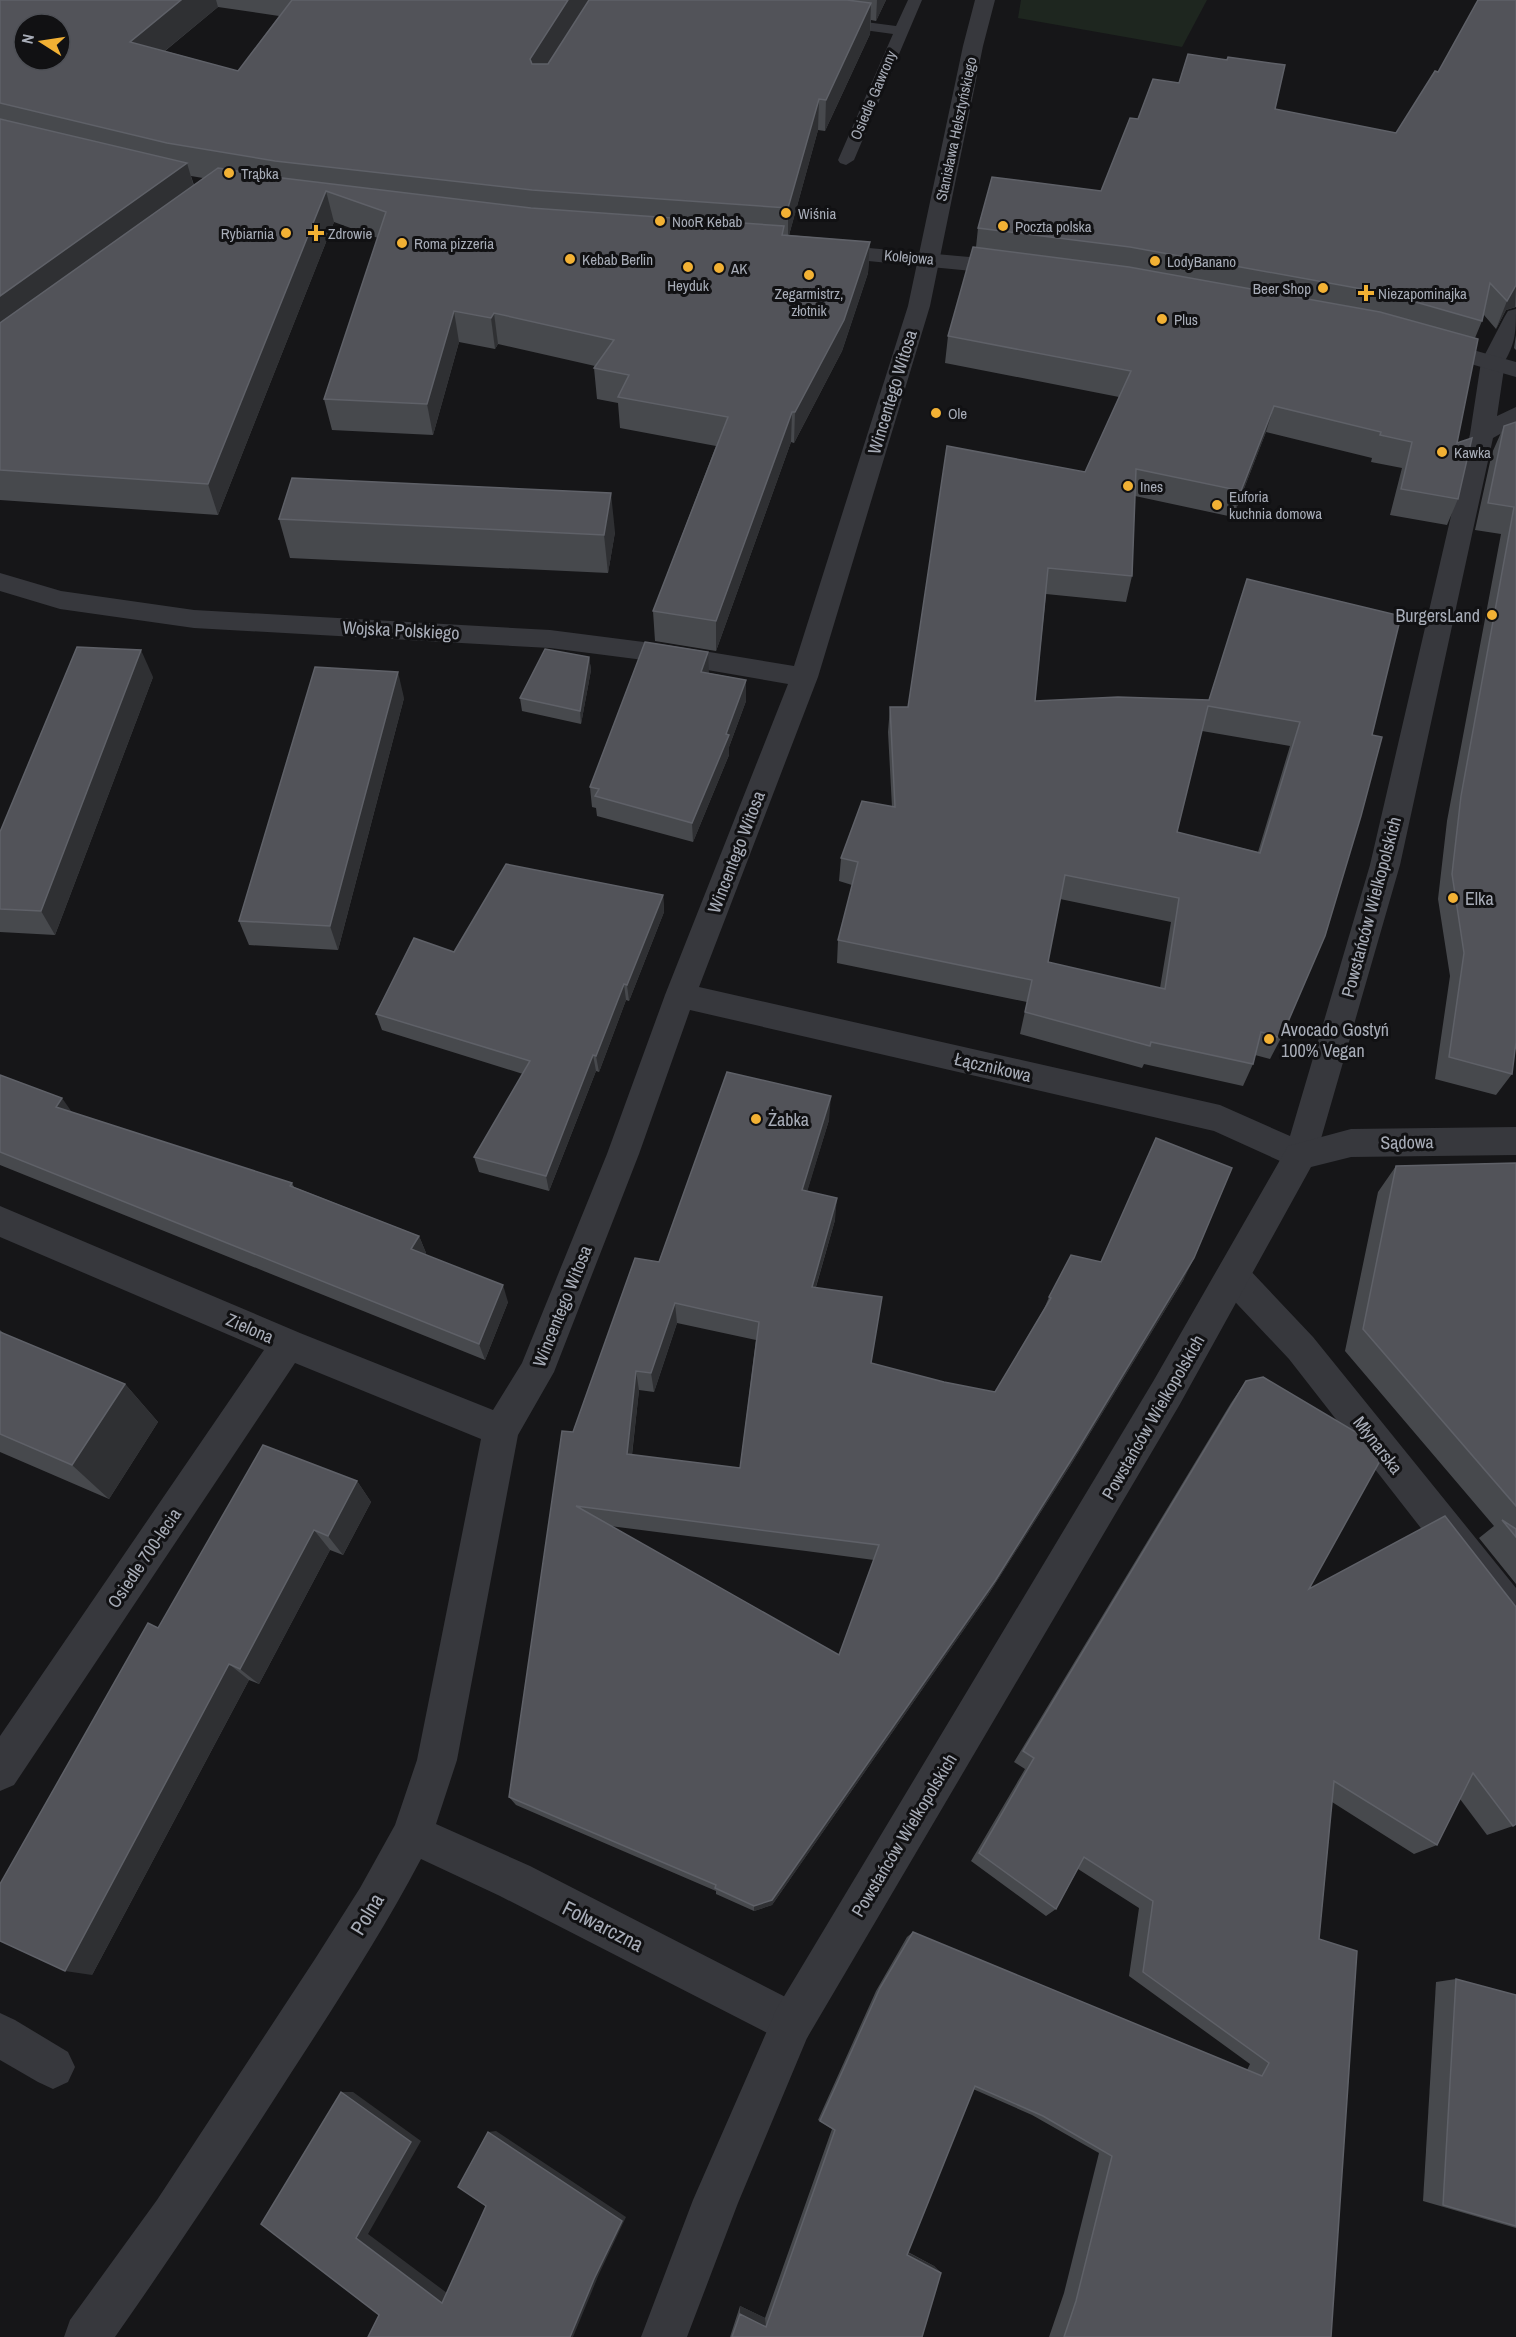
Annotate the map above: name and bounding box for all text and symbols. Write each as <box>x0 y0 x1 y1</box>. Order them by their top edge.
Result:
north arrow <box>12 12 72 72</box>
text: N <box>16 32 39 46</box>
street label: Osiedle Gawrony <box>845 46 902 143</box>
street label: Stanisława Helsztyńskiego <box>930 55 982 203</box>
place label: Trąbka <box>241 163 279 184</box>
marker: Trąbka <box>222 166 236 180</box>
place label: Wiśnia <box>798 203 836 224</box>
marker: Wiśnia <box>779 206 793 220</box>
place label: NooR Kebab <box>672 211 743 232</box>
marker: NooR Kebab <box>653 214 667 228</box>
place label: Poczta polska <box>1015 216 1092 237</box>
marker: Poczta polska <box>996 219 1010 233</box>
place label: Rybiarnia <box>221 223 274 244</box>
place label: Zdrowie <box>328 223 373 244</box>
marker: Rybiarnia <box>279 226 293 240</box>
marker: Zdrowie <box>309 226 323 240</box>
place label: Roma pizzeria <box>414 233 494 254</box>
marker: Roma pizzeria <box>395 236 409 250</box>
street label: Kolejowa <box>883 244 935 270</box>
place label: Kebab Berlin <box>582 249 653 270</box>
place label: LodyBanano <box>1167 251 1236 272</box>
marker: Kebab Berlin <box>563 252 577 266</box>
marker: LodyBanano <box>1148 254 1162 268</box>
place label: AK <box>730 258 748 279</box>
marker: Heyduk <box>681 260 695 274</box>
marker: AK <box>712 261 726 275</box>
marker: Zegarmistrz, złotnik <box>802 268 816 282</box>
place label: Heyduk <box>667 275 710 296</box>
place label: Beer Shop <box>1253 278 1311 299</box>
marker: Beer Shop <box>1316 281 1330 295</box>
place label: Zegarmistrz, złotnik <box>774 283 844 321</box>
place label: Niezapominajka <box>1378 283 1467 304</box>
marker: Niezapominajka <box>1359 286 1373 300</box>
place label: Plus <box>1174 309 1198 330</box>
marker: Plus <box>1155 312 1169 326</box>
street label: Wincentego Witosa <box>861 327 923 457</box>
place label: Ole <box>948 403 967 424</box>
marker: Ole <box>929 406 943 420</box>
place label: Kawka <box>1454 442 1491 463</box>
marker: Kawka <box>1435 445 1449 459</box>
place label: Ines <box>1140 476 1163 497</box>
marker: Ines <box>1121 479 1135 493</box>
place label: Euforia kuchnia domowa <box>1229 486 1322 524</box>
marker: Euforia kuchnia domowa <box>1210 498 1224 512</box>
place label: BurgersLand <box>1395 603 1480 628</box>
marker: BurgersLand <box>1485 608 1499 622</box>
street label: Wojska Polskiego <box>342 614 460 646</box>
street label: Wincentego Witosa <box>701 787 771 917</box>
street label: Powstańców Wielkopolskich <box>1335 814 1407 1000</box>
place label: Elka <box>1465 886 1494 911</box>
marker: Elka <box>1446 891 1460 905</box>
place label: Avocado Gostyń 100% Vegan <box>1280 1017 1389 1063</box>
marker: Avocado Gostyń 100% Vegan <box>1262 1032 1276 1046</box>
street label: Łącznikowa <box>952 1046 1034 1088</box>
place label: Żabka <box>768 1107 809 1132</box>
marker: Żabka <box>749 1112 763 1126</box>
street label: Sądowa <box>1380 1129 1434 1155</box>
street label: Wincentego Witosa <box>526 1242 598 1370</box>
street label: Zielona <box>222 1307 278 1349</box>
street label: Powstańców Wielkopolskich <box>1096 1330 1210 1504</box>
street label: Młynarska <box>1347 1411 1409 1479</box>
street label: Osiedle 700-lecia <box>101 1503 187 1613</box>
street label: Powstańców Wielkopolskich <box>845 1749 963 1921</box>
street label: Polna <box>343 1887 391 1940</box>
street label: Folwarczna <box>558 1893 649 1959</box>

